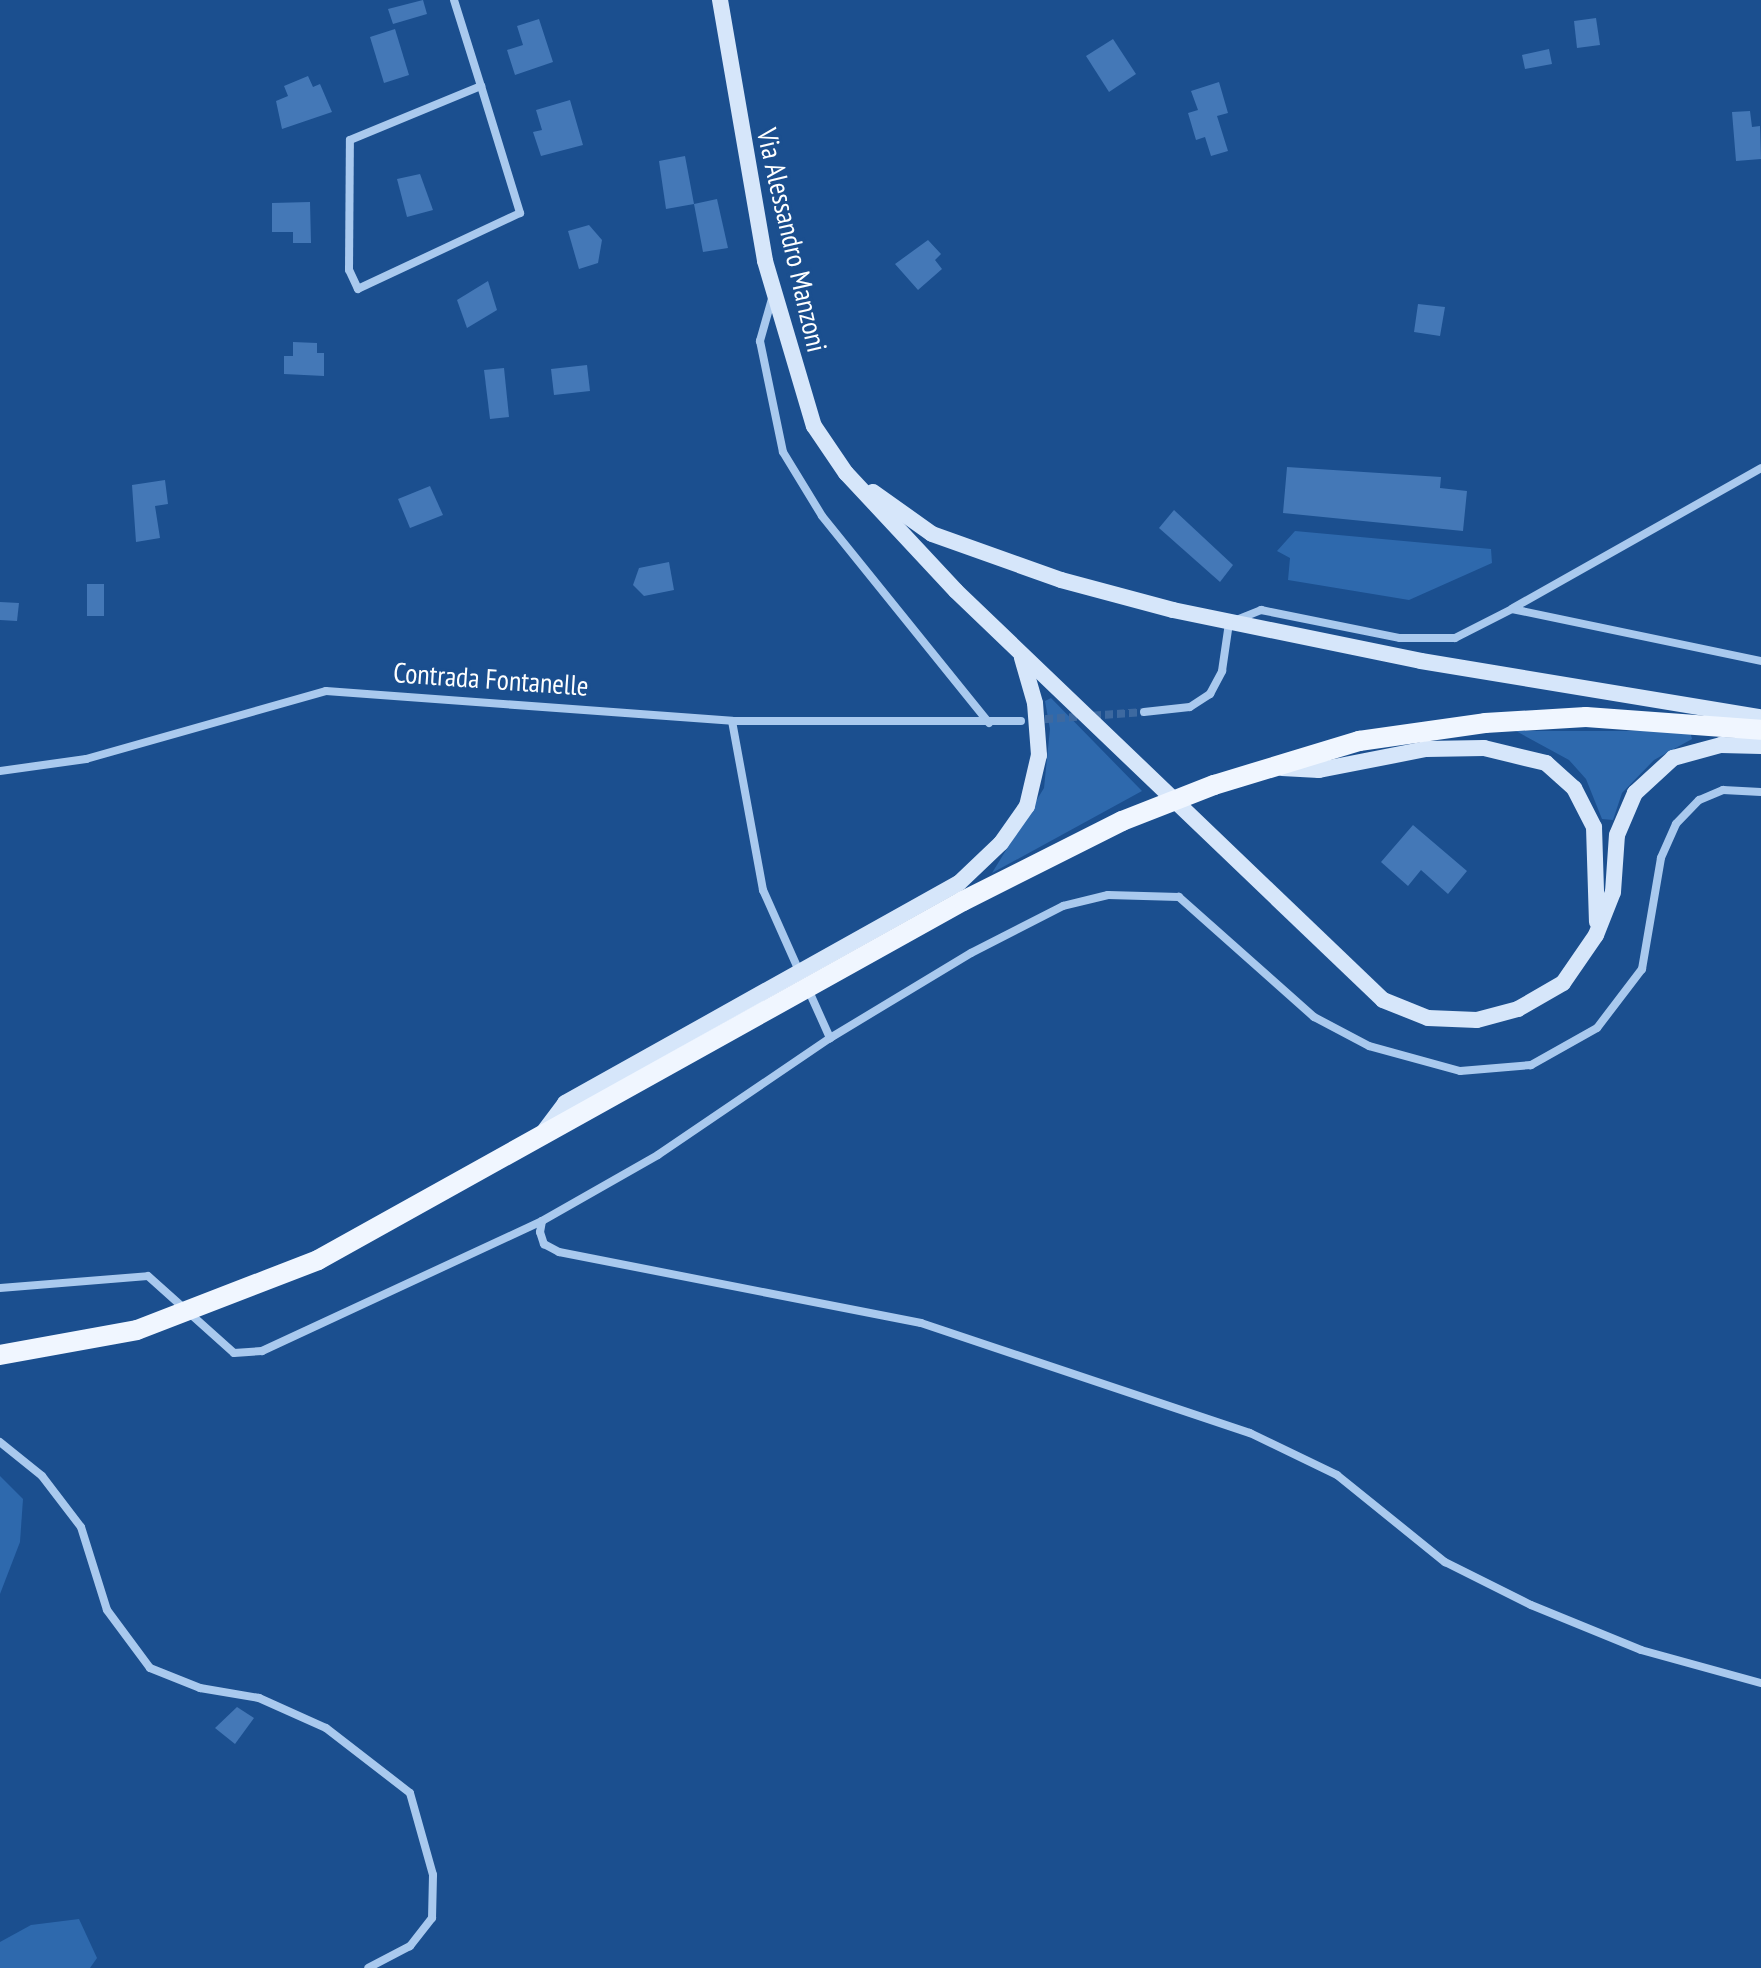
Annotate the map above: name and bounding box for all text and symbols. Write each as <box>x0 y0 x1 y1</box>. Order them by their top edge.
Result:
street label: Via Alessandro Manzoni <box>750 125 834 355</box>
street label: Contrada Fontanelle <box>392 655 590 703</box>

